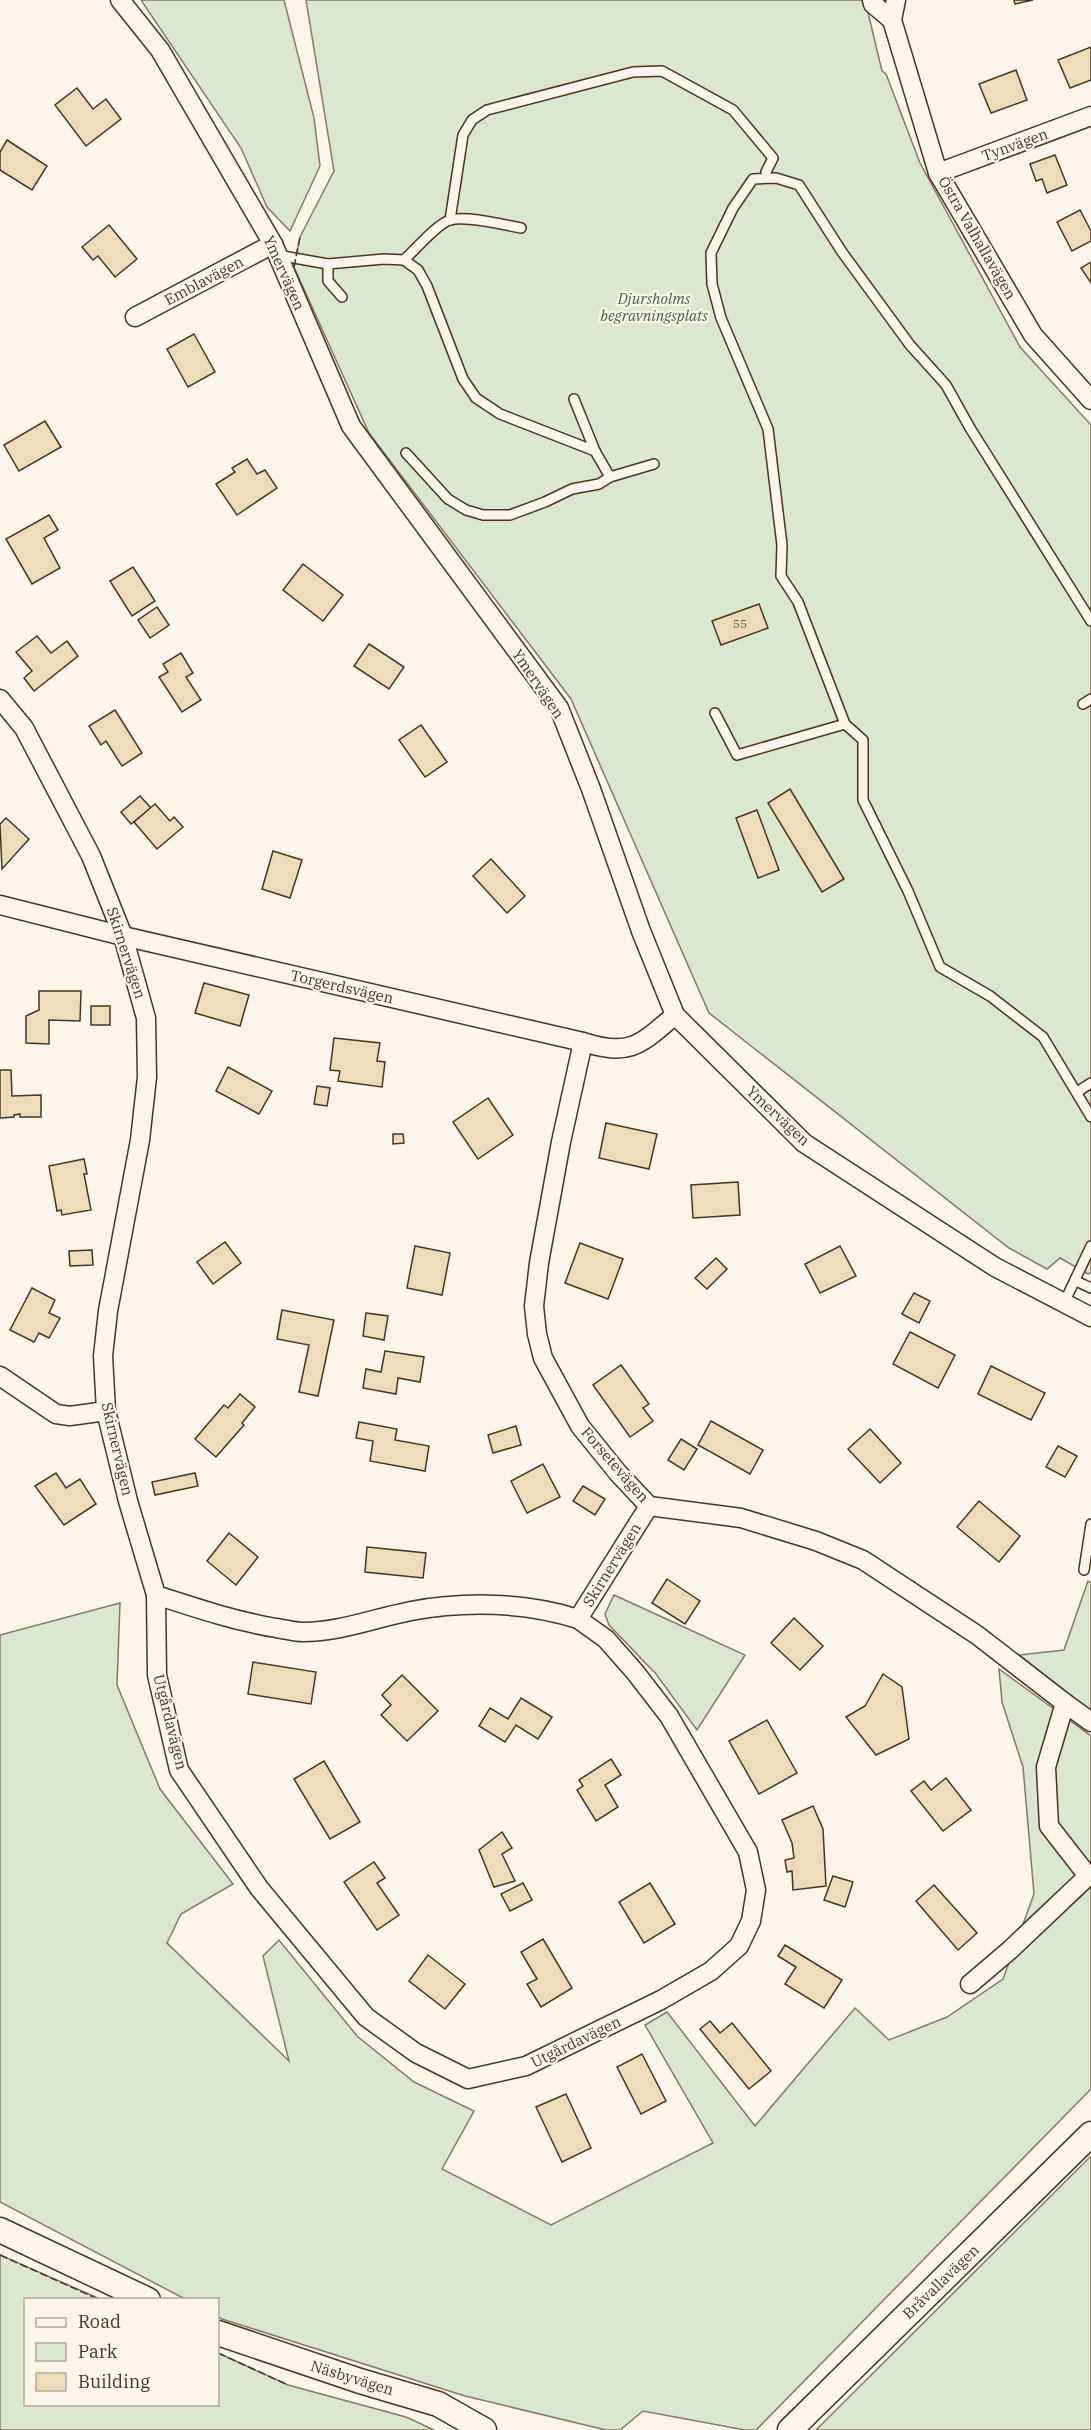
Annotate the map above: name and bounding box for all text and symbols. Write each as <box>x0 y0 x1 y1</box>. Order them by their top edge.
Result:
street label: Tynvägen <box>979 124 1051 165</box>
street label: Östra Valhallavägen <box>934 173 1021 303</box>
street label: Ymervägen <box>260 232 310 313</box>
street label: Emblavägen <box>161 252 247 309</box>
park label: Djursholms begravningsplats <box>600 289 708 325</box>
house number: 55 <box>733 616 747 631</box>
street label: Ymervägen <box>508 645 569 722</box>
street label: Skirnervägen <box>103 905 150 1001</box>
street label: Torgerdsvägen <box>289 965 396 1008</box>
street label: Ymervägen <box>743 1081 814 1150</box>
street label: Skirnervägen <box>98 1400 138 1498</box>
street label: Forsetevägen <box>577 1423 654 1507</box>
street label: Skirnervägen <box>578 1519 645 1610</box>
street label: Utgårdavägen <box>149 1672 192 1772</box>
street label: Utgårdavägen <box>528 2011 624 2072</box>
street label: Bråvallavägen <box>898 2240 983 2323</box>
legend <box>24 2298 219 2406</box>
text: Road <box>78 2310 121 2333</box>
text: Park <box>78 2340 118 2363</box>
street label: Näsbyvägen <box>308 2356 396 2399</box>
text: Building <box>78 2370 150 2393</box>

